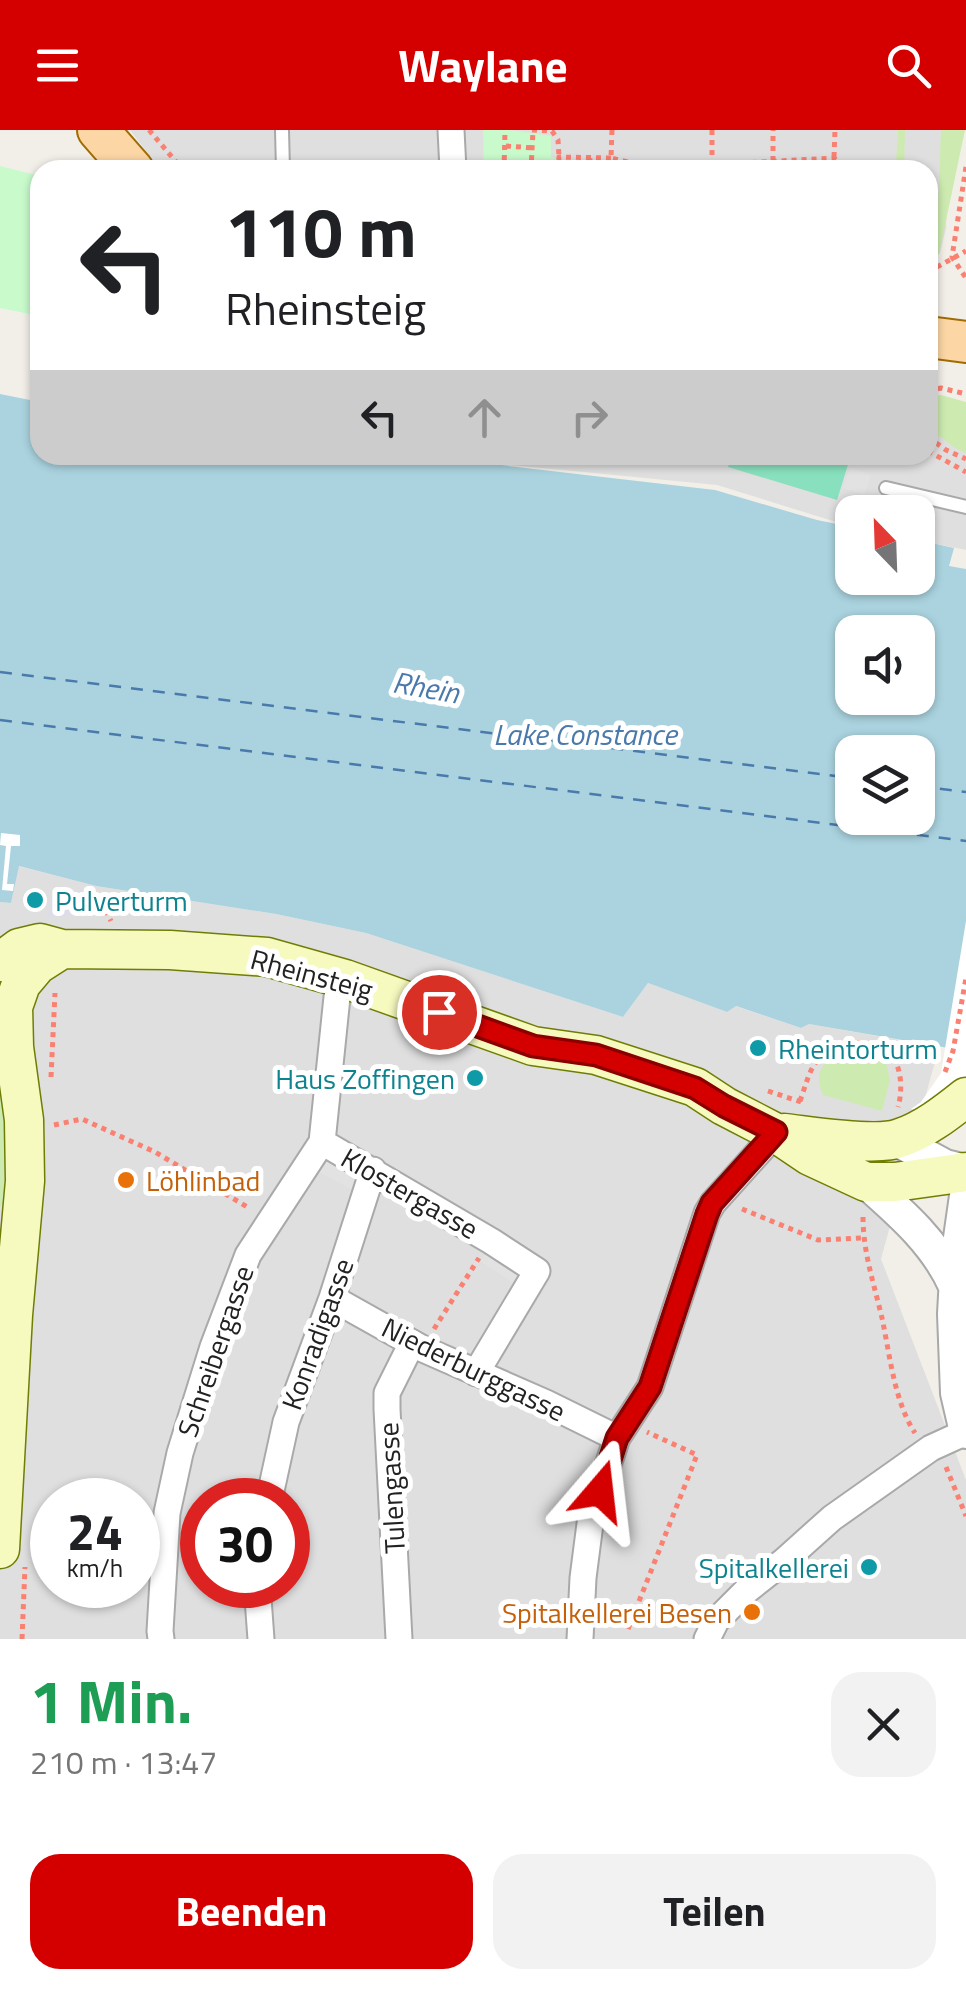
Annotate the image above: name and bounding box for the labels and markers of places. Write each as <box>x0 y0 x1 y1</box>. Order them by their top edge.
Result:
place label: Pulverturm <box>55 879 188 922</box>
marker: Pulverturm <box>24 889 46 911</box>
pin <box>397 970 482 1055</box>
place label: Rheintorturm <box>778 1027 938 1070</box>
marker: Rheintorturm <box>747 1037 769 1059</box>
place label: Haus Zoffingen <box>275 1057 455 1100</box>
marker: Haus Zoffingen <box>464 1067 486 1089</box>
place label: Löhlinbad <box>146 1159 260 1202</box>
marker: Löhlinbad <box>115 1169 137 1191</box>
place label: Spitalkellerei <box>699 1546 849 1589</box>
marker: Spitalkellerei <box>858 1556 880 1578</box>
place label: Spitalkellerei Besen <box>502 1591 732 1634</box>
marker: Spitalkellerei Besen <box>741 1601 763 1623</box>

